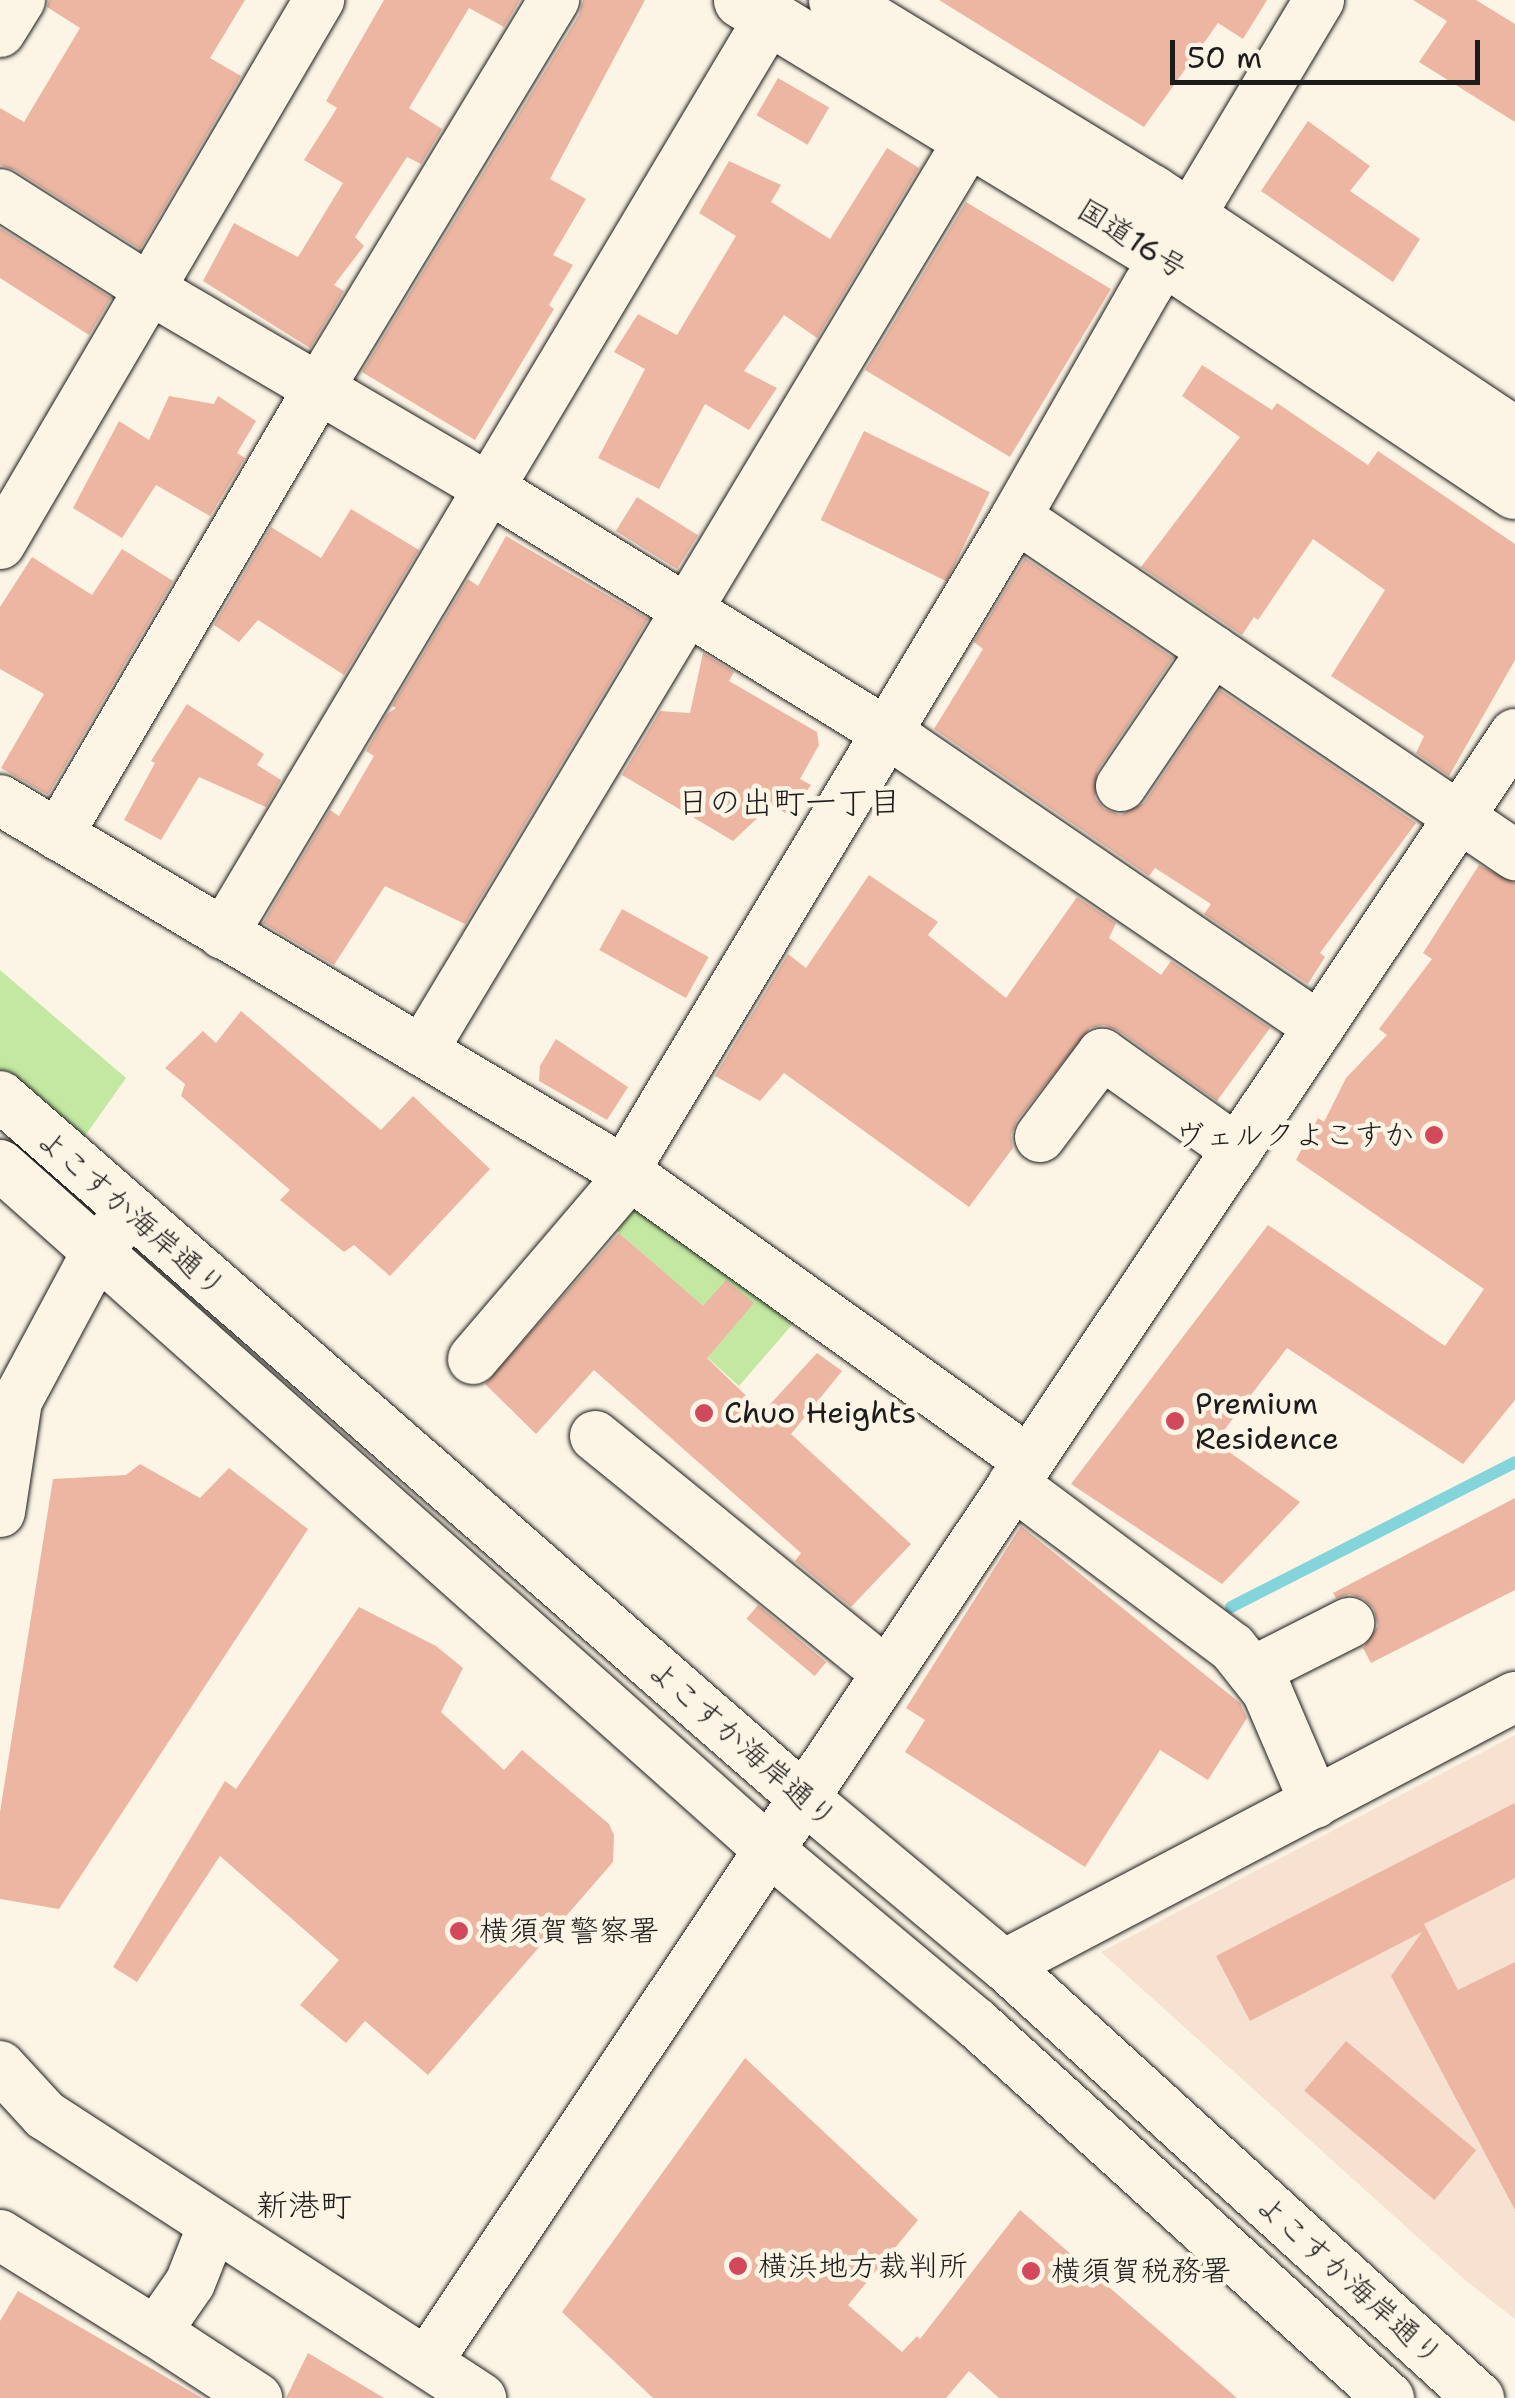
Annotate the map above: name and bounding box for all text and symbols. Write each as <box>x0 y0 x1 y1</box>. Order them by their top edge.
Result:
scale bar <box>1175 20 1485 82</box>
text: 50 m <box>1187 37 1262 78</box>
street label: 国道16号 <box>1071 191 1193 287</box>
district label: 日の出町一丁目 <box>677 783 901 821</box>
place label: ヴェルクよこすか <box>1174 1117 1414 1153</box>
street label: よこすか海岸通り <box>29 1121 233 1305</box>
marker: ヴェルクよこすか <box>1423 1124 1445 1146</box>
place label: Premium Residence <box>1195 1386 1339 1456</box>
place label: Chuo Heights <box>724 1395 916 1431</box>
marker: Chuo Heights <box>693 1402 715 1424</box>
marker: Premium Residence <box>1164 1410 1186 1432</box>
street label: よこすか海岸通り <box>640 1652 844 1836</box>
place label: 横須賀警察署 <box>479 1913 659 1949</box>
marker: 横須賀警察署 <box>448 1920 470 1942</box>
district label: 新港町 <box>256 2186 352 2224</box>
street label: よこすか海岸通り <box>1248 2186 1450 2374</box>
place label: 横浜地方裁判所 <box>758 2248 968 2284</box>
place label: 横須賀税務署 <box>1051 2253 1231 2289</box>
marker: 横浜地方裁判所 <box>727 2255 749 2277</box>
marker: 横須賀税務署 <box>1020 2260 1042 2282</box>

